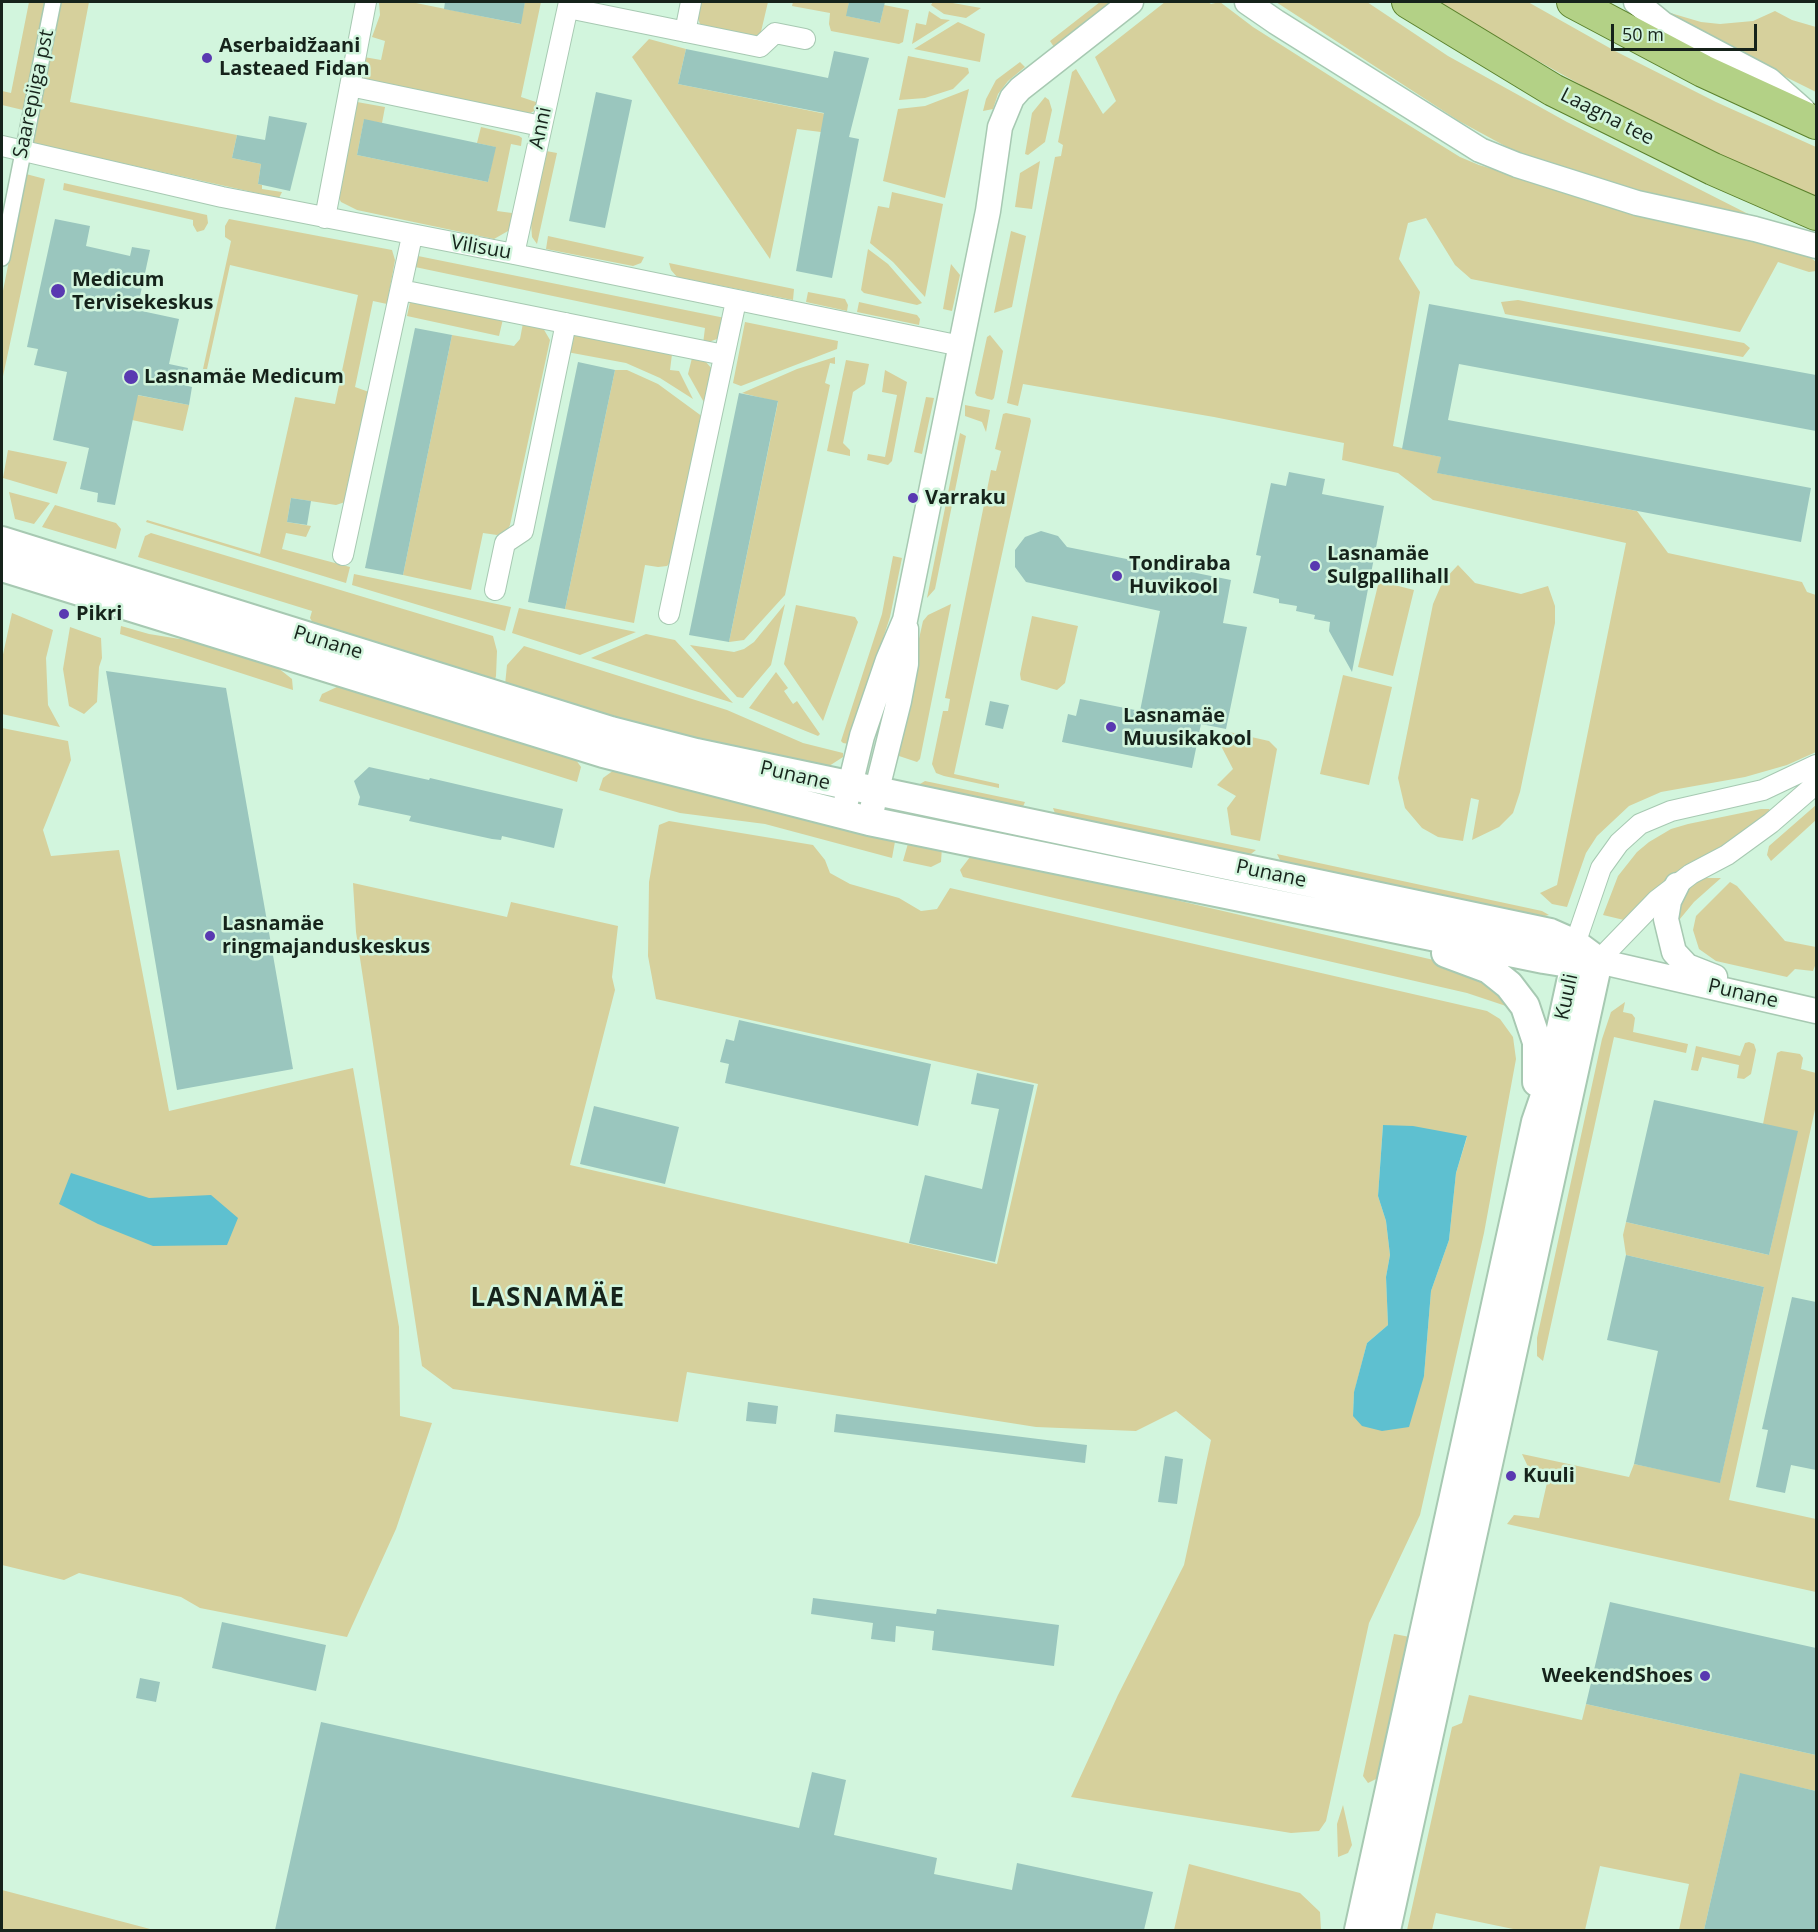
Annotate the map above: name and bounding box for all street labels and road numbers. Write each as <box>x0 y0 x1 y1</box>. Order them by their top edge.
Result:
street label: Saarepiiga pst <box>9 27 59 161</box>
street label: Laagna tee <box>1556 83 1658 151</box>
street label: Anni <box>525 105 557 151</box>
street label: Vilisuu <box>449 231 513 265</box>
street label: Punane <box>290 621 366 665</box>
street label: Punane <box>758 756 832 796</box>
street label: Punane <box>1234 855 1308 893</box>
street label: Kuuli <box>1550 972 1584 1022</box>
street label: Punane <box>1706 974 1780 1014</box>

